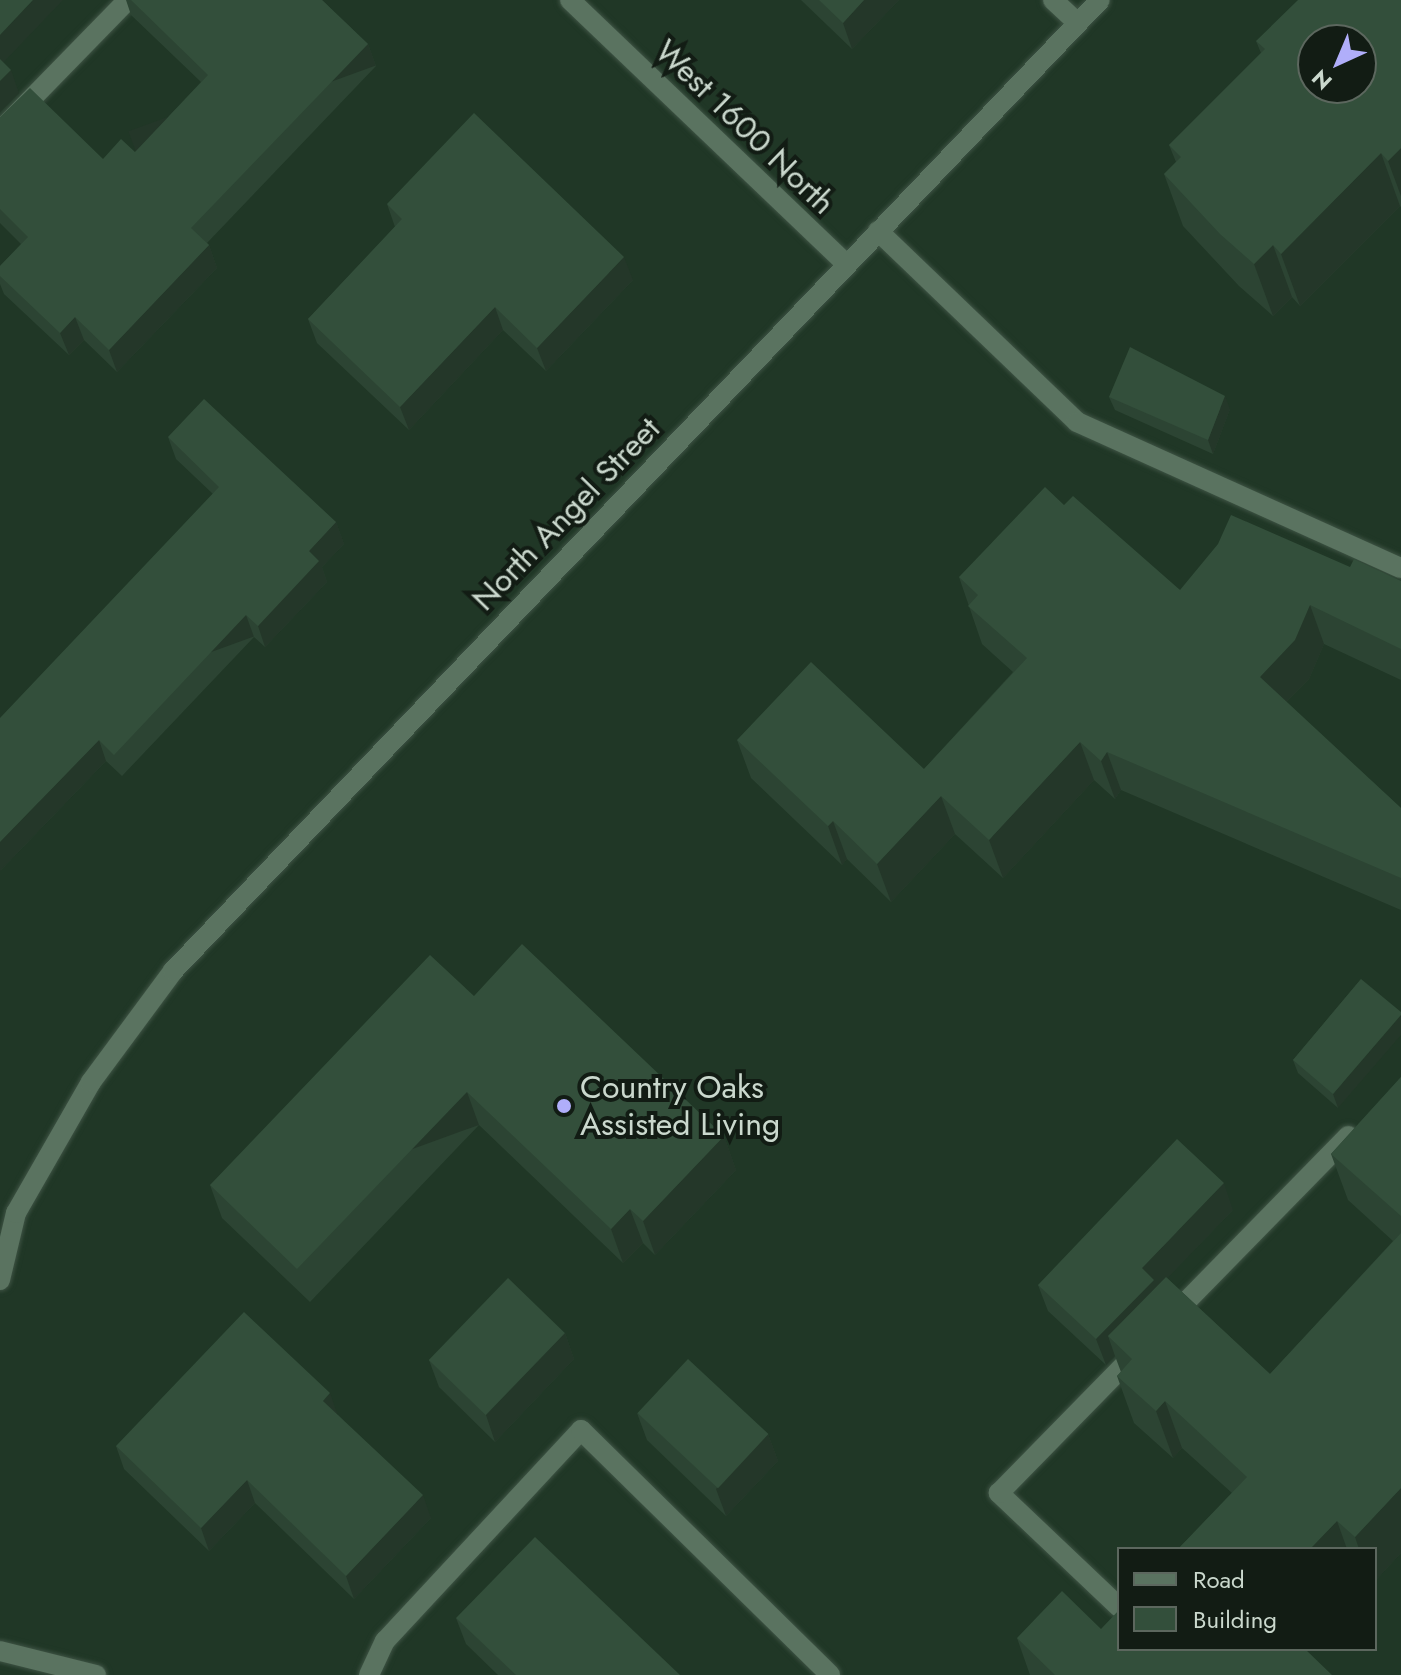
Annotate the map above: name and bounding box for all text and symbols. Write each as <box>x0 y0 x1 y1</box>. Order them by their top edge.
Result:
north arrow <box>1297 24 1377 104</box>
street label: West 1600 North <box>647 32 843 222</box>
text: N <box>1304 62 1339 97</box>
street label: North Angel Street <box>464 410 668 618</box>
place label: Country Oaks Assisted Living <box>580 1069 780 1144</box>
marker: Country Oaks Assisted Living <box>555 1097 573 1115</box>
legend <box>1117 1547 1377 1651</box>
text: Road <box>1193 1562 1245 1597</box>
text: Building <box>1193 1602 1277 1637</box>

